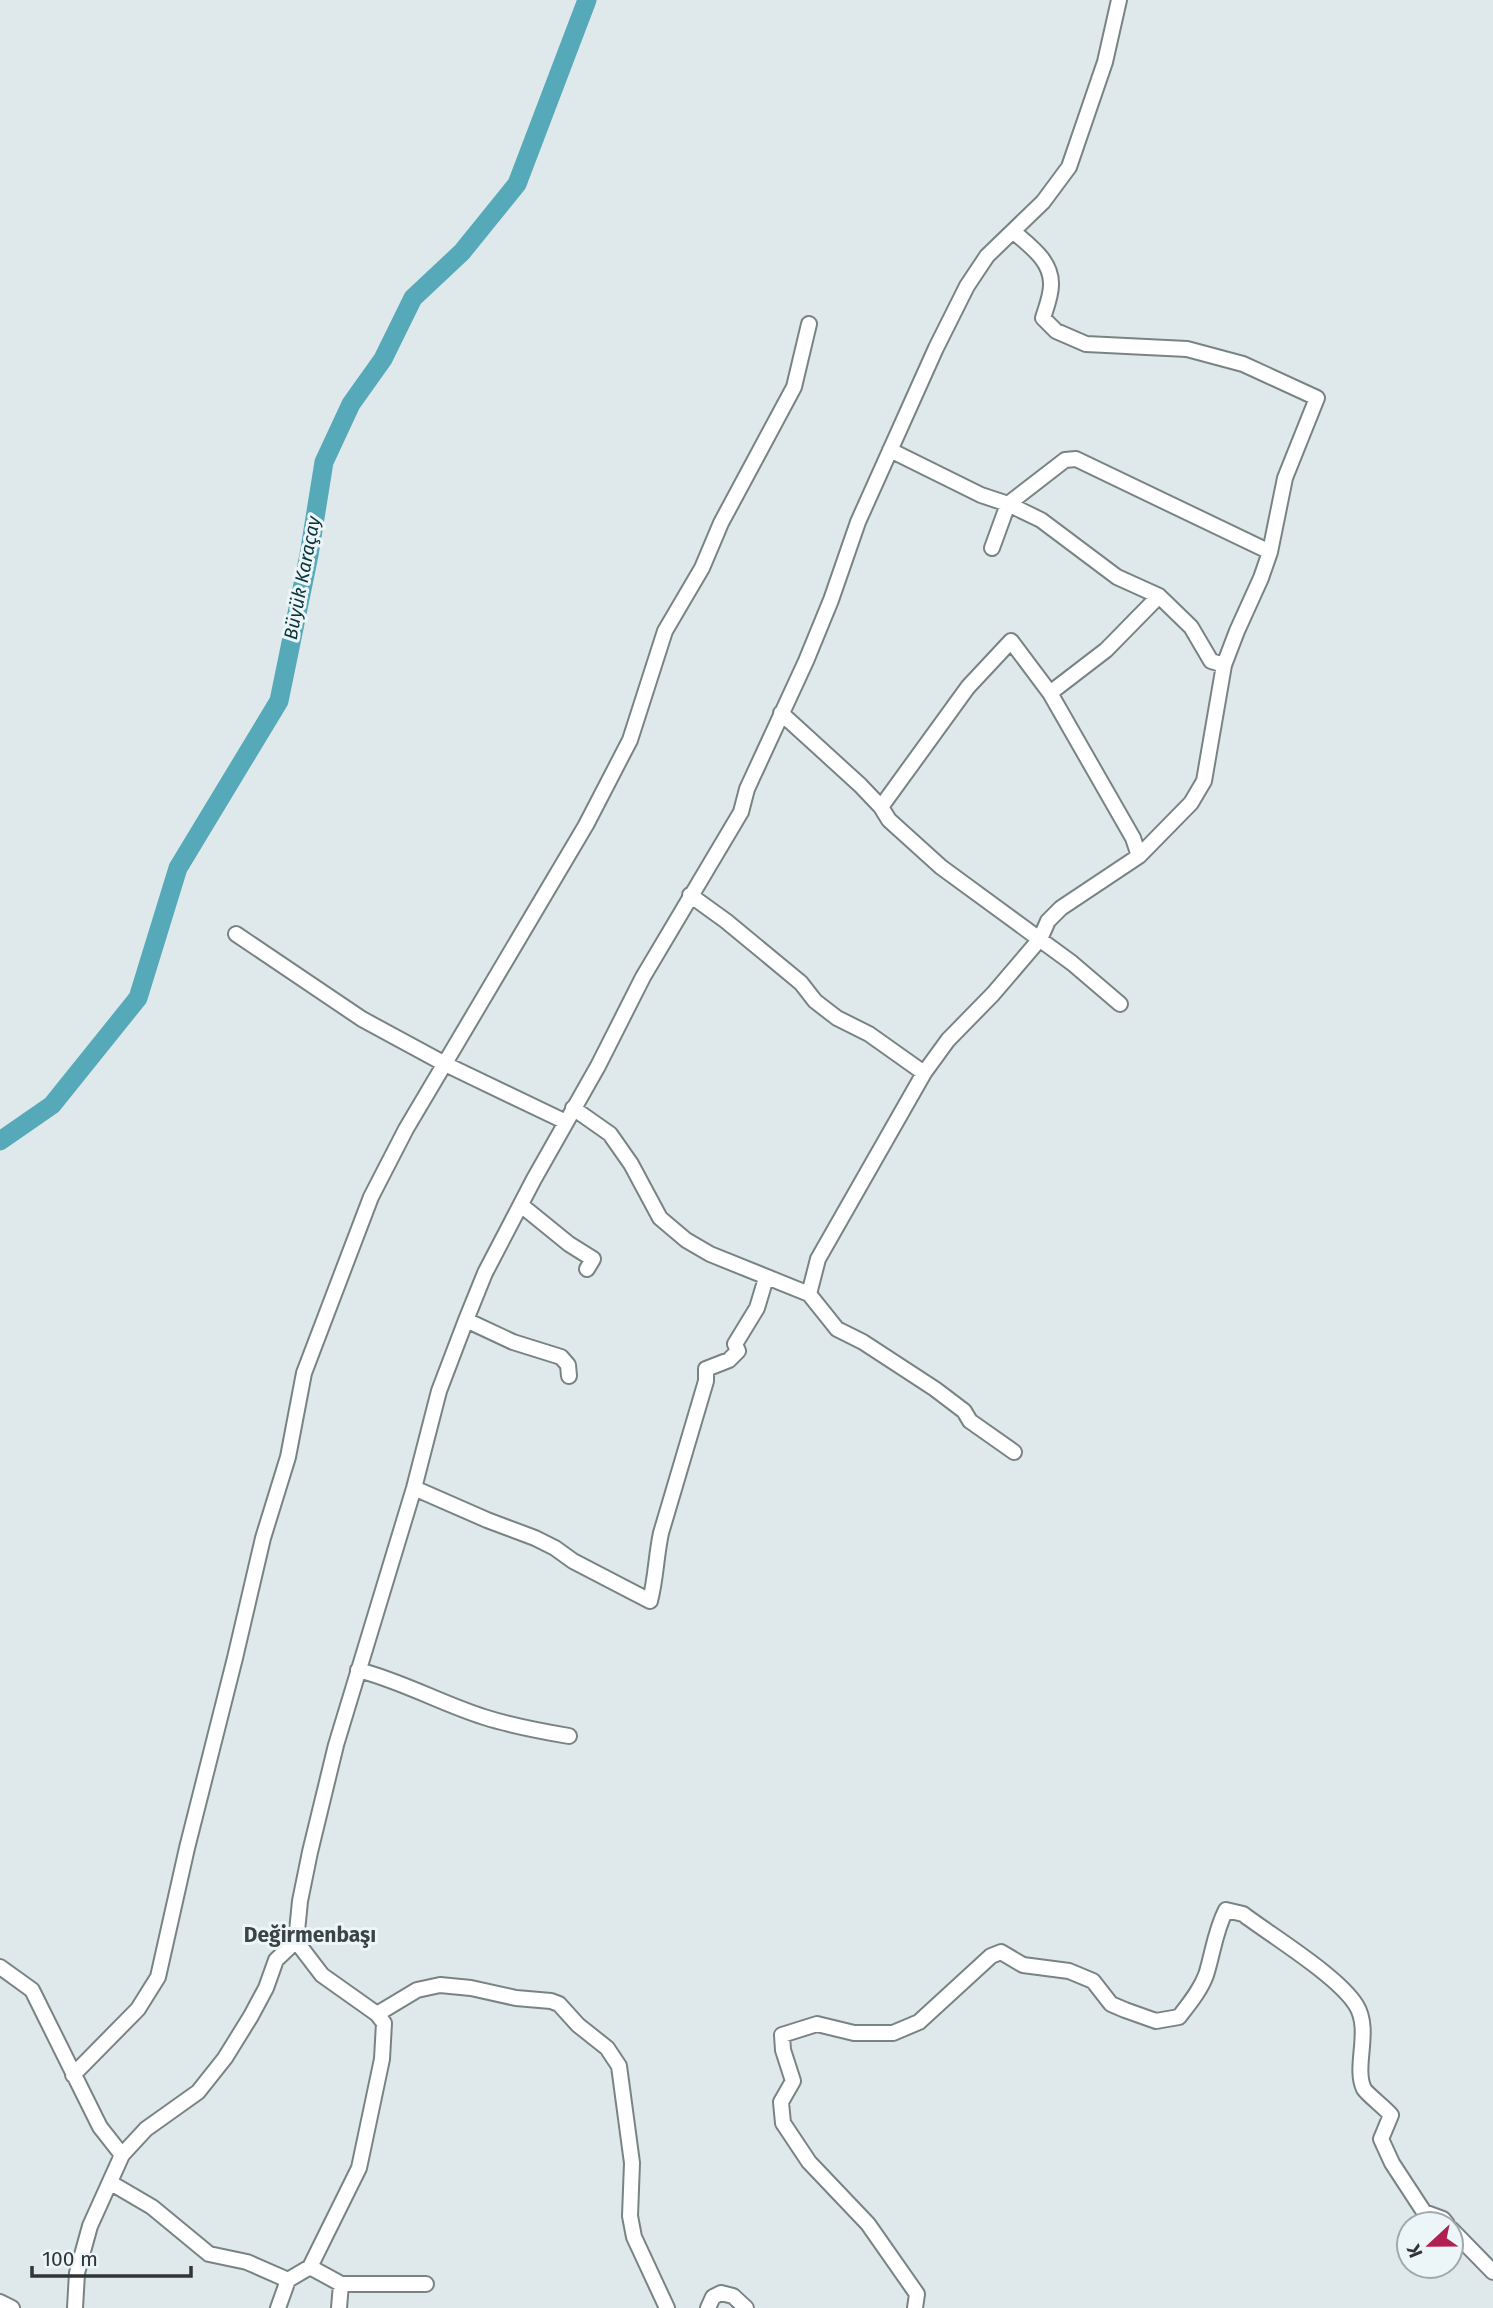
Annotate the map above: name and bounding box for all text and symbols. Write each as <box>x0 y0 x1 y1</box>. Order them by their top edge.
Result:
water label: Büyük Karaçay <box>279 513 325 642</box>
district label: Değirmenbaşı <box>244 1922 376 1948</box>
north arrow <box>1395 2210 1465 2280</box>
scale bar <box>32 2234 191 2278</box>
text: K <box>1401 2240 1428 2261</box>
text: 100 m <box>42 2246 98 2272</box>

